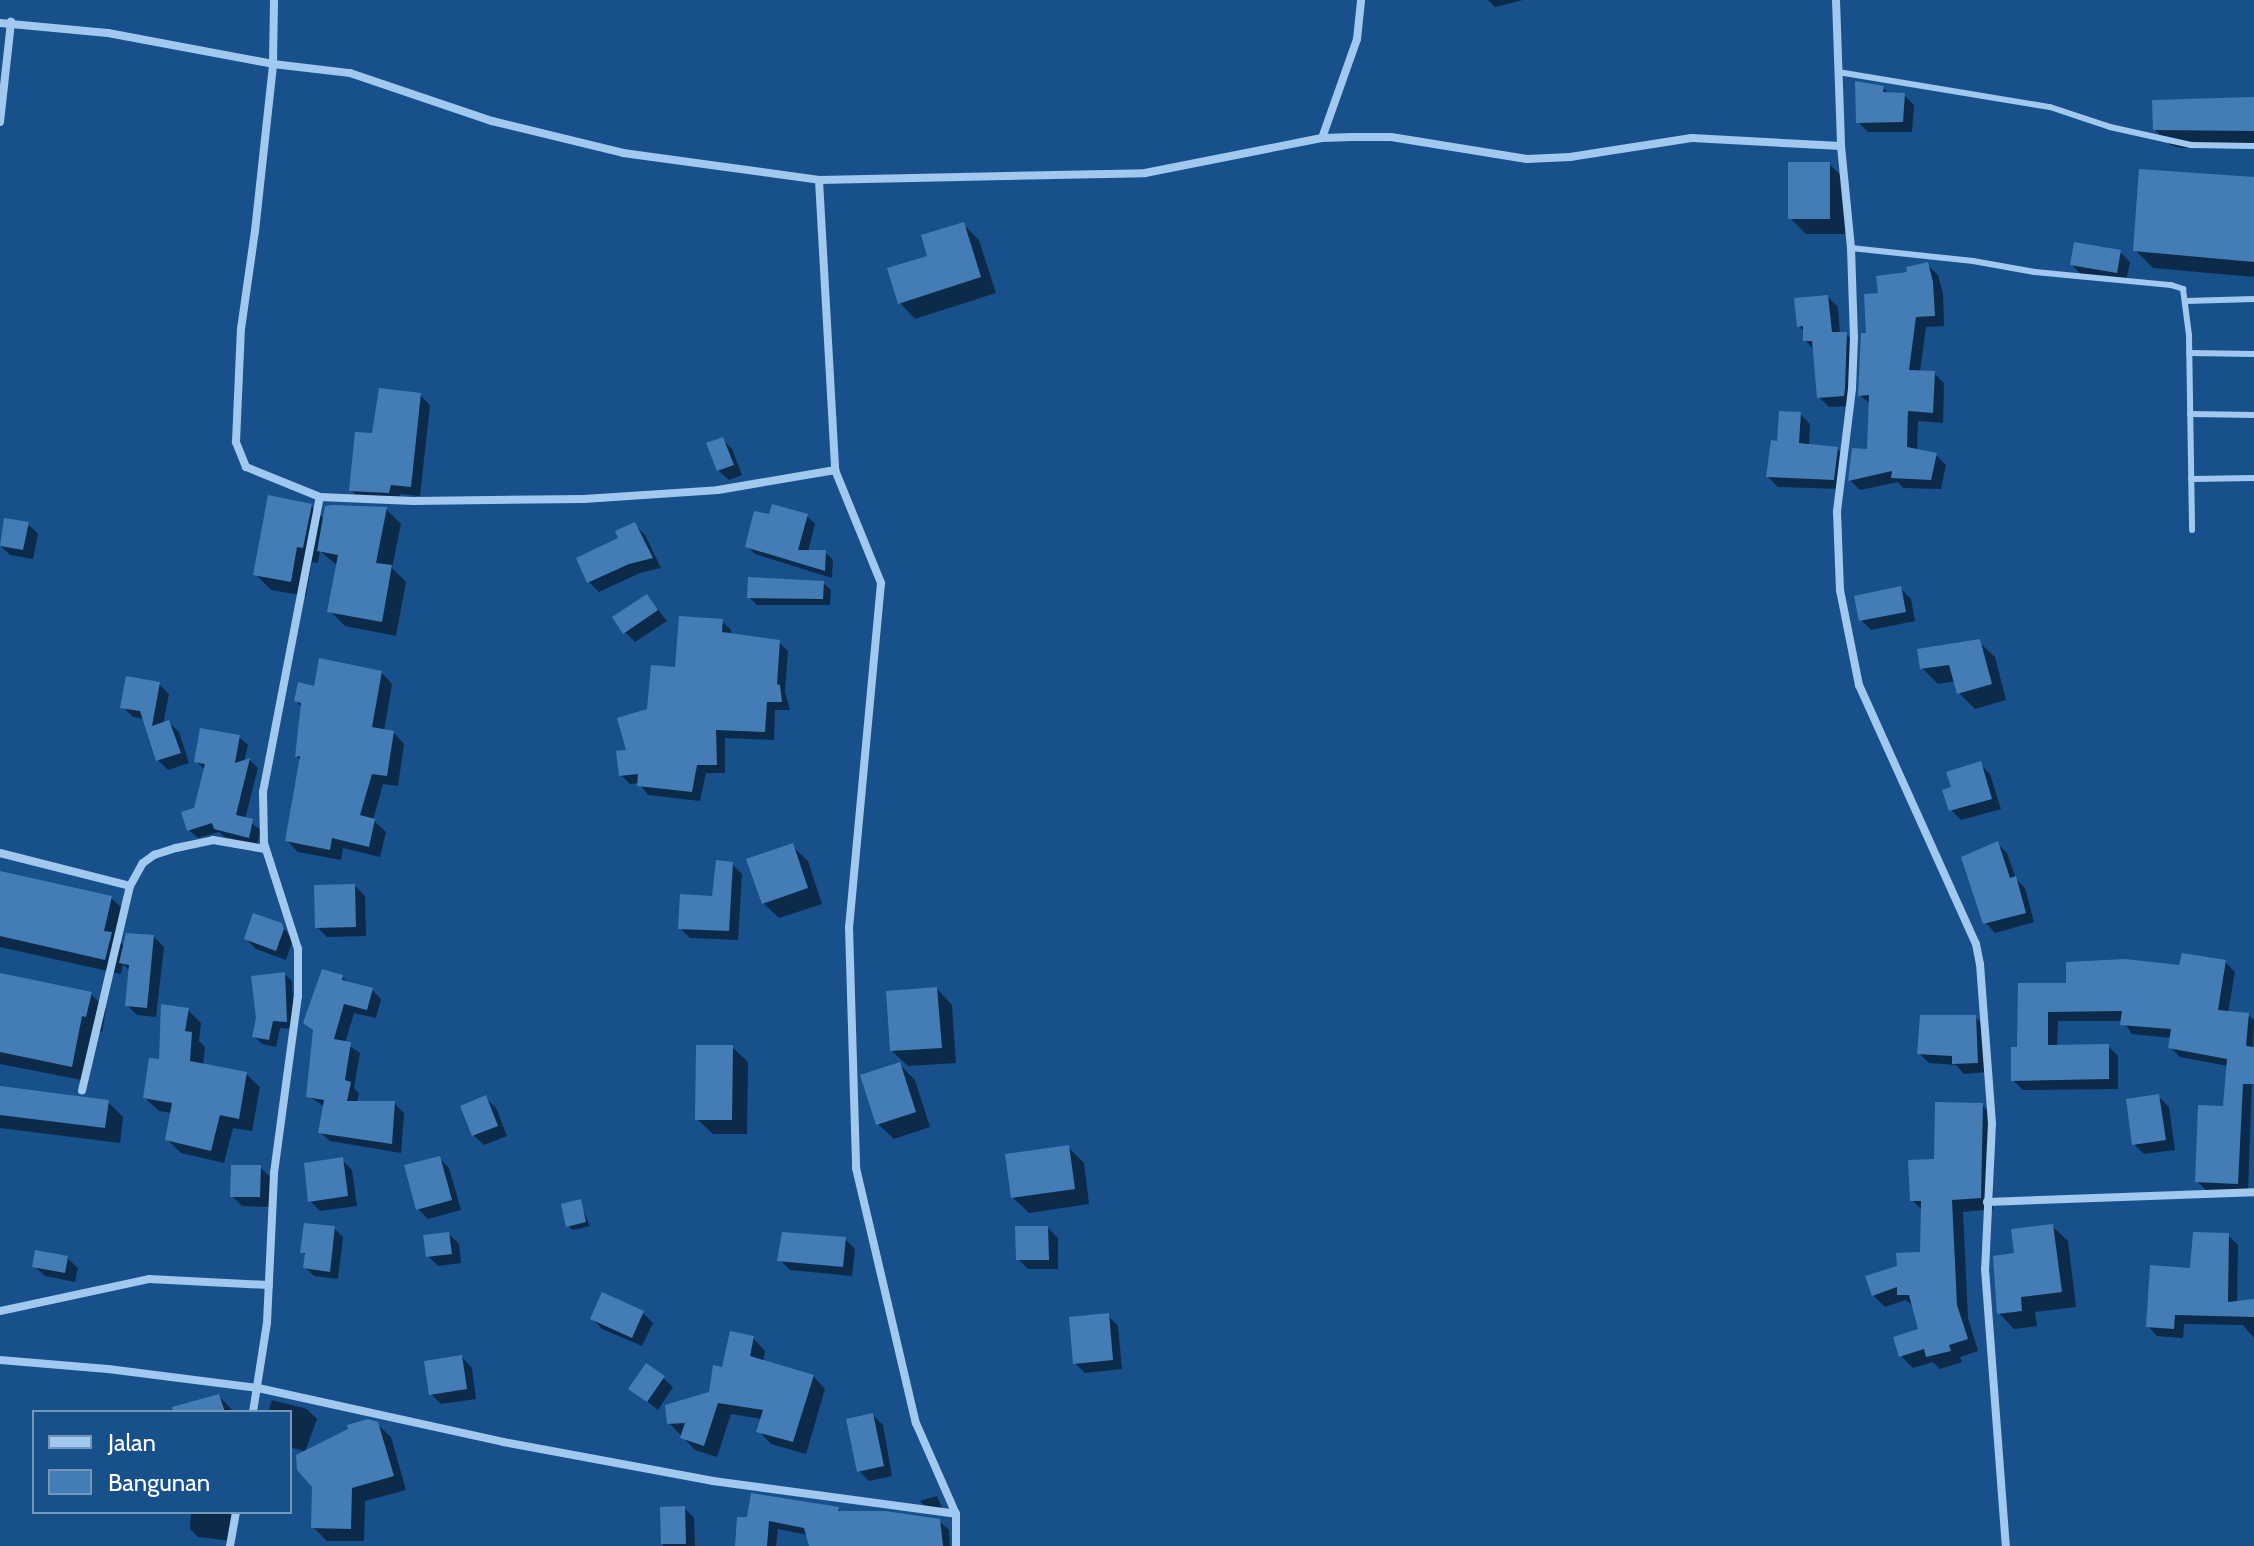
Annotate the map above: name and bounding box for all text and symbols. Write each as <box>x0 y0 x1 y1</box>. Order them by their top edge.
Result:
legend <box>32 1410 292 1514</box>
text: Jalan <box>108 1428 156 1457</box>
text: Bangunan <box>108 1468 210 1497</box>

